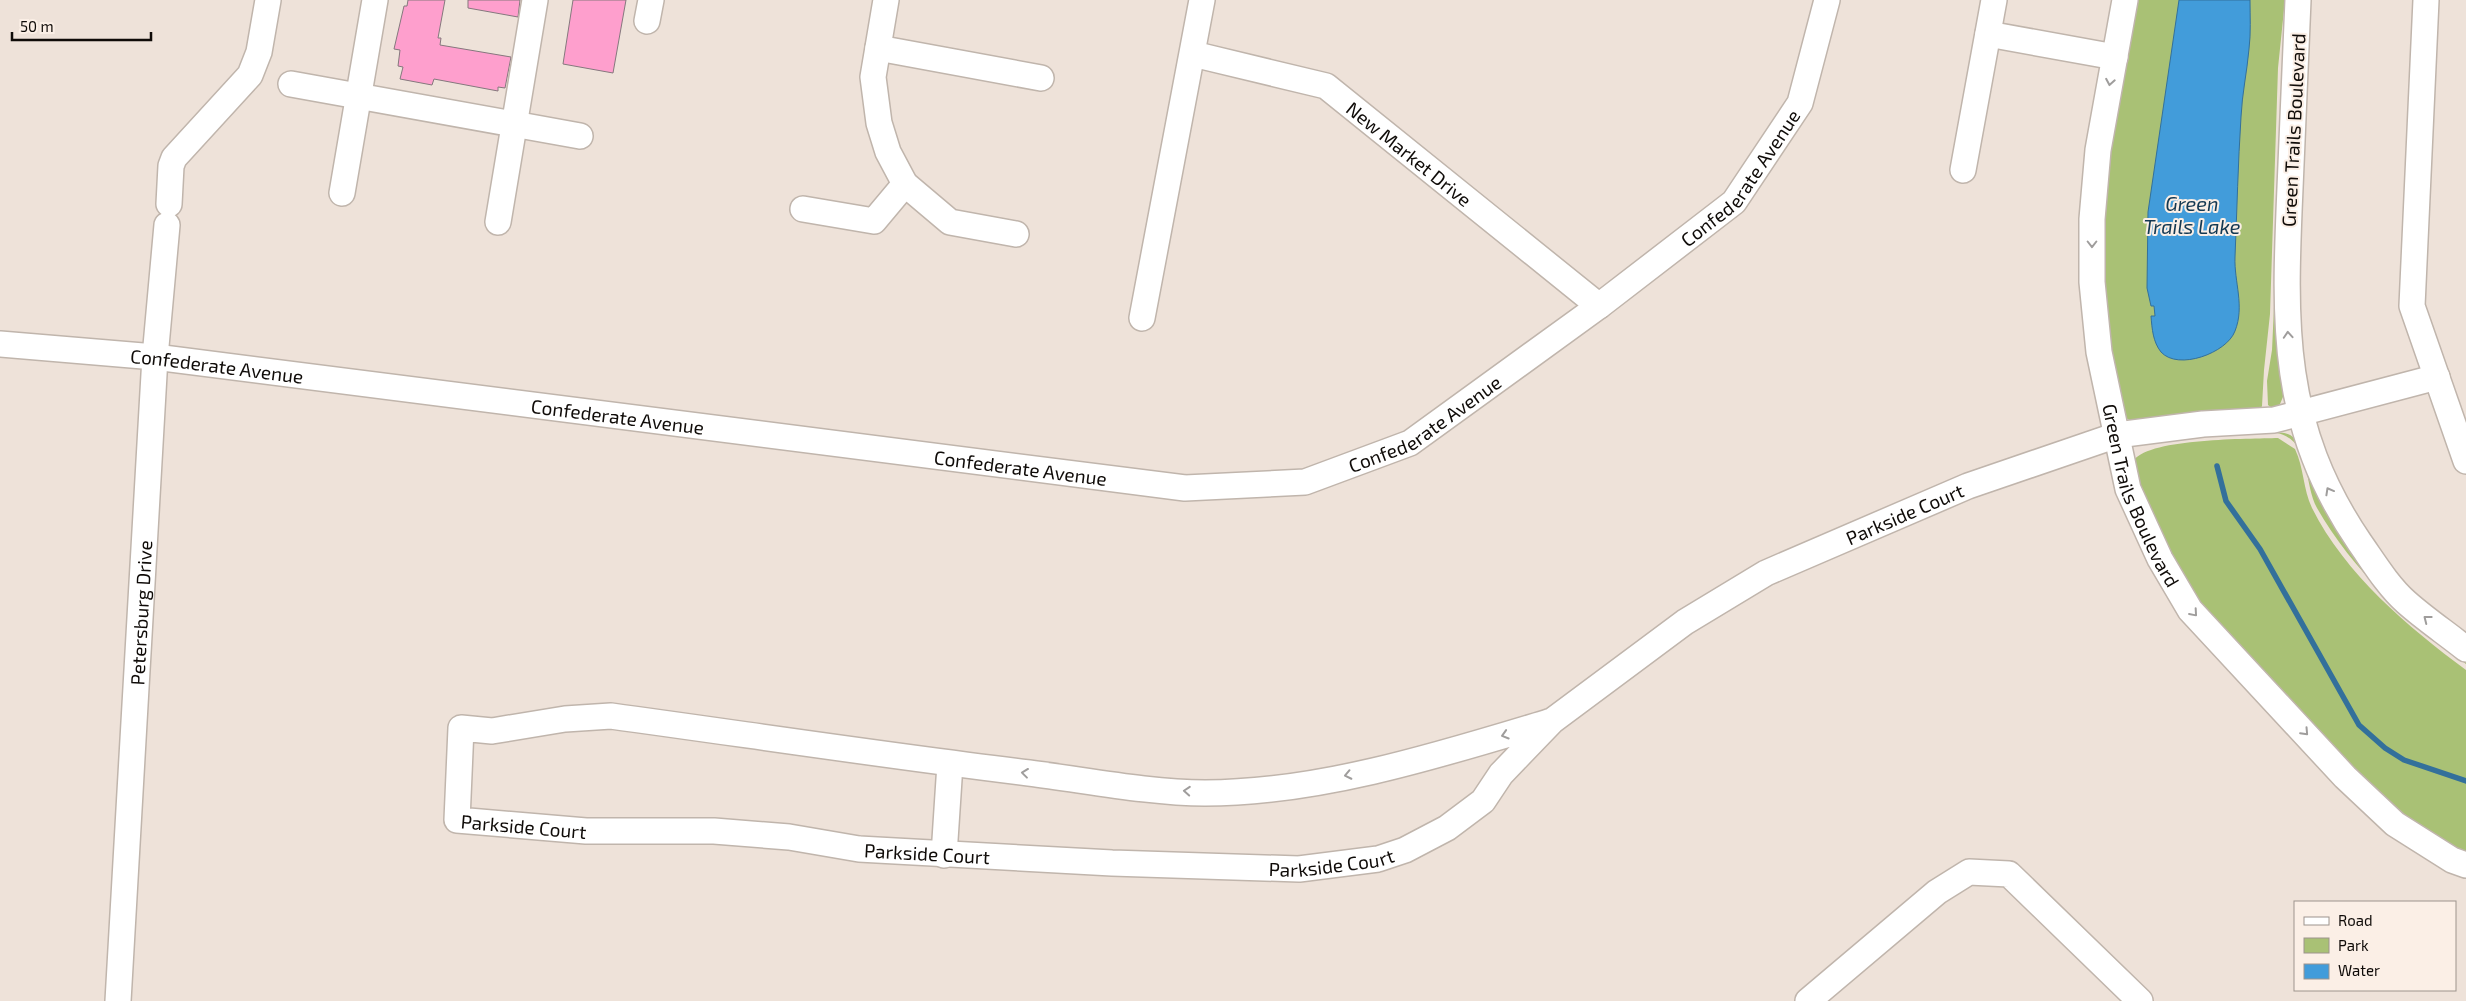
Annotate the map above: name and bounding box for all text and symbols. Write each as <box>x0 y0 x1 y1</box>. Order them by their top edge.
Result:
scale bar <box>12 10 151 42</box>
text: 50 m <box>20 17 54 35</box>
street label: Green Trails Boulevard <box>2276 33 2310 227</box>
one-way arrow <box>2106 78 2116 87</box>
street label: New Market Drive <box>1342 96 1477 211</box>
street label: Confederate Avenue <box>1676 105 1804 251</box>
water label: Green Trails Lake <box>2143 191 2241 238</box>
one-way arrow <box>2087 240 2097 248</box>
one-way arrow <box>2282 331 2293 339</box>
street label: Confederate Avenue <box>130 343 305 387</box>
street label: Confederate Avenue <box>1345 370 1505 476</box>
street label: Confederate Avenue <box>530 393 706 438</box>
street label: Green Trails Boulevard <box>2099 401 2185 591</box>
street label: Confederate Avenue <box>933 445 1108 489</box>
street label: Parkside Court <box>1842 478 1967 549</box>
one-way arrow <box>2325 488 2335 497</box>
street label: Petersburg Drive <box>125 539 156 686</box>
one-way arrow <box>2188 608 2197 617</box>
one-way arrow <box>2424 615 2433 624</box>
one-way arrow <box>2299 727 2308 736</box>
one-way arrow <box>1502 730 1510 740</box>
one-way arrow <box>1021 768 1029 779</box>
one-way arrow <box>1343 769 1352 780</box>
one-way arrow <box>1182 786 1190 797</box>
street label: Parkside Court <box>460 809 587 842</box>
street label: Parkside Court <box>864 838 991 868</box>
street label: Parkside Court <box>1268 843 1397 881</box>
legend <box>2294 901 2456 991</box>
text: Road <box>2338 911 2373 929</box>
text: Park <box>2338 936 2369 954</box>
text: Water <box>2338 961 2380 979</box>

